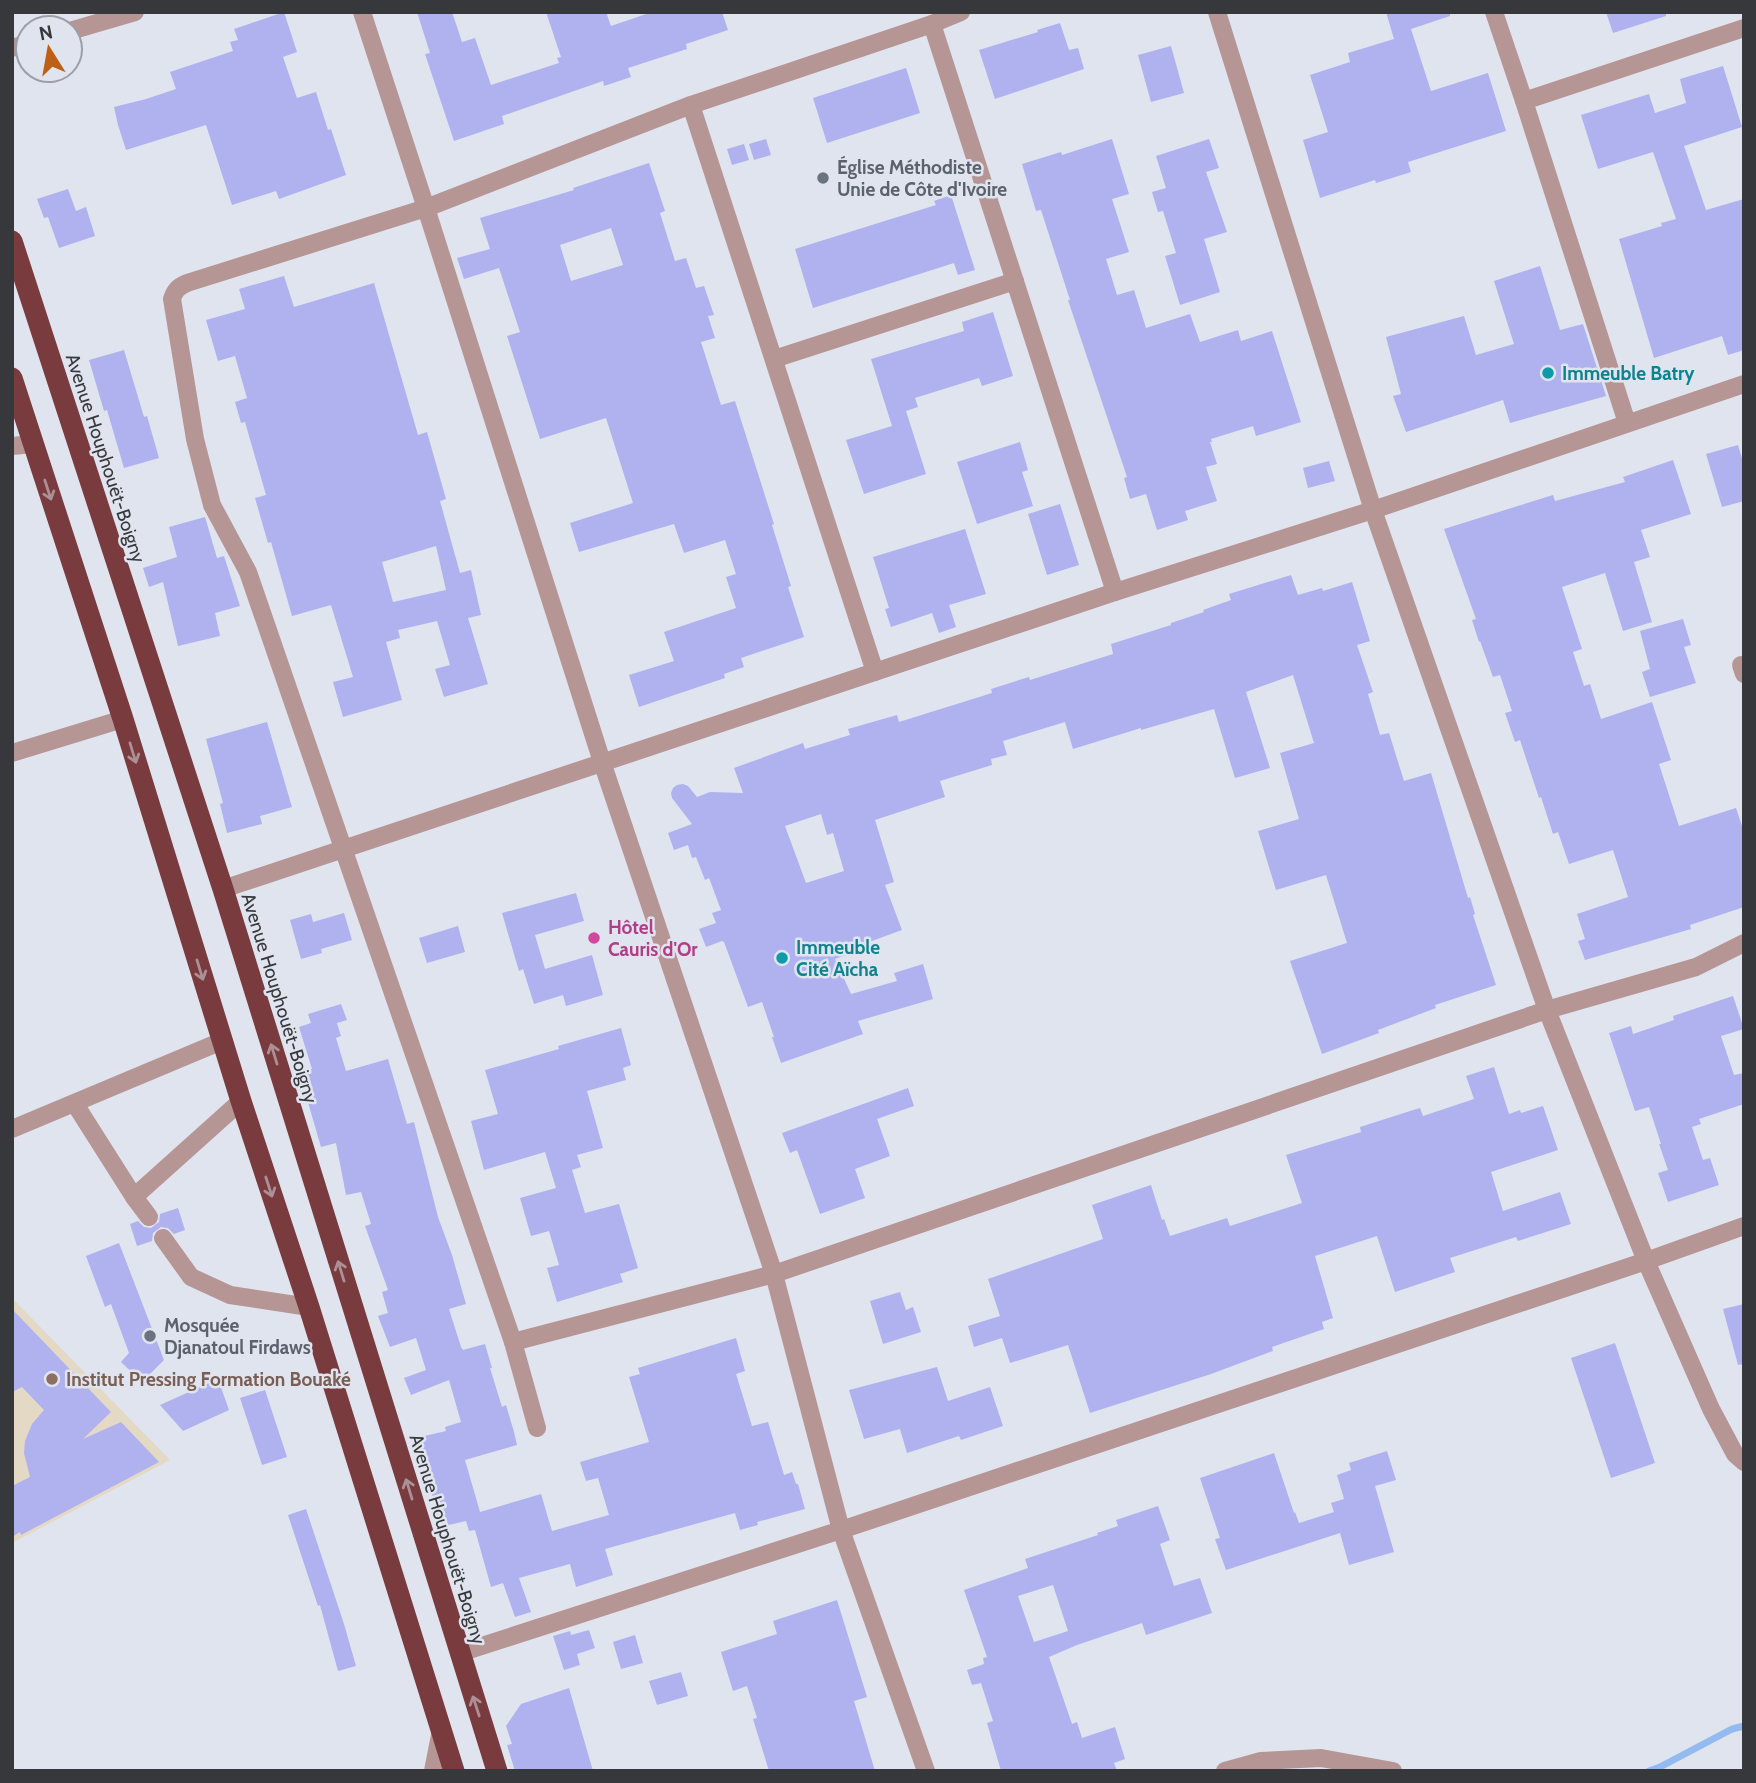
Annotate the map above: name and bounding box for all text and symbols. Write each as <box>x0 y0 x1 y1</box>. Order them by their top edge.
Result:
north arrow <box>14 14 84 84</box>
text: N <box>37 20 55 45</box>
place label: Église Méthodiste Unie de Côte d'Ivoire <box>837 155 1007 201</box>
marker: Église Méthodiste Unie de Côte d'Ivoire <box>815 170 831 186</box>
street label: Avenue Houphouët-Boigny <box>61 351 150 566</box>
place label: Immeuble Batry <box>1562 362 1695 385</box>
marker: Immeuble Batry <box>1540 365 1556 381</box>
one-way arrow <box>43 478 55 500</box>
one-way arrow <box>128 742 141 764</box>
street label: Avenue Houphouët-Boigny <box>237 890 323 1107</box>
place label: Hôtel Cauris d'Or <box>608 916 698 961</box>
marker: Hôtel Cauris d'Or <box>586 930 602 946</box>
place label: Immeuble Cité Aïcha <box>796 936 880 981</box>
marker: Immeuble Cité Aïcha <box>774 950 790 966</box>
one-way arrow <box>195 959 208 981</box>
one-way arrow <box>266 1043 279 1065</box>
one-way arrow <box>264 1176 277 1198</box>
one-way arrow <box>334 1261 347 1283</box>
place label: Mosquée Djanatoul Firdaws <box>164 1314 311 1359</box>
marker: Mosquée Djanatoul Firdaws <box>142 1328 158 1344</box>
place label: Institut Pressing Formation Bouaké <box>66 1368 351 1391</box>
marker: Institut Pressing Formation Bouaké <box>44 1371 60 1387</box>
street label: Avenue Houphouët-Boigny <box>405 1431 491 1648</box>
one-way arrow <box>401 1478 414 1500</box>
one-way arrow <box>469 1695 482 1717</box>

